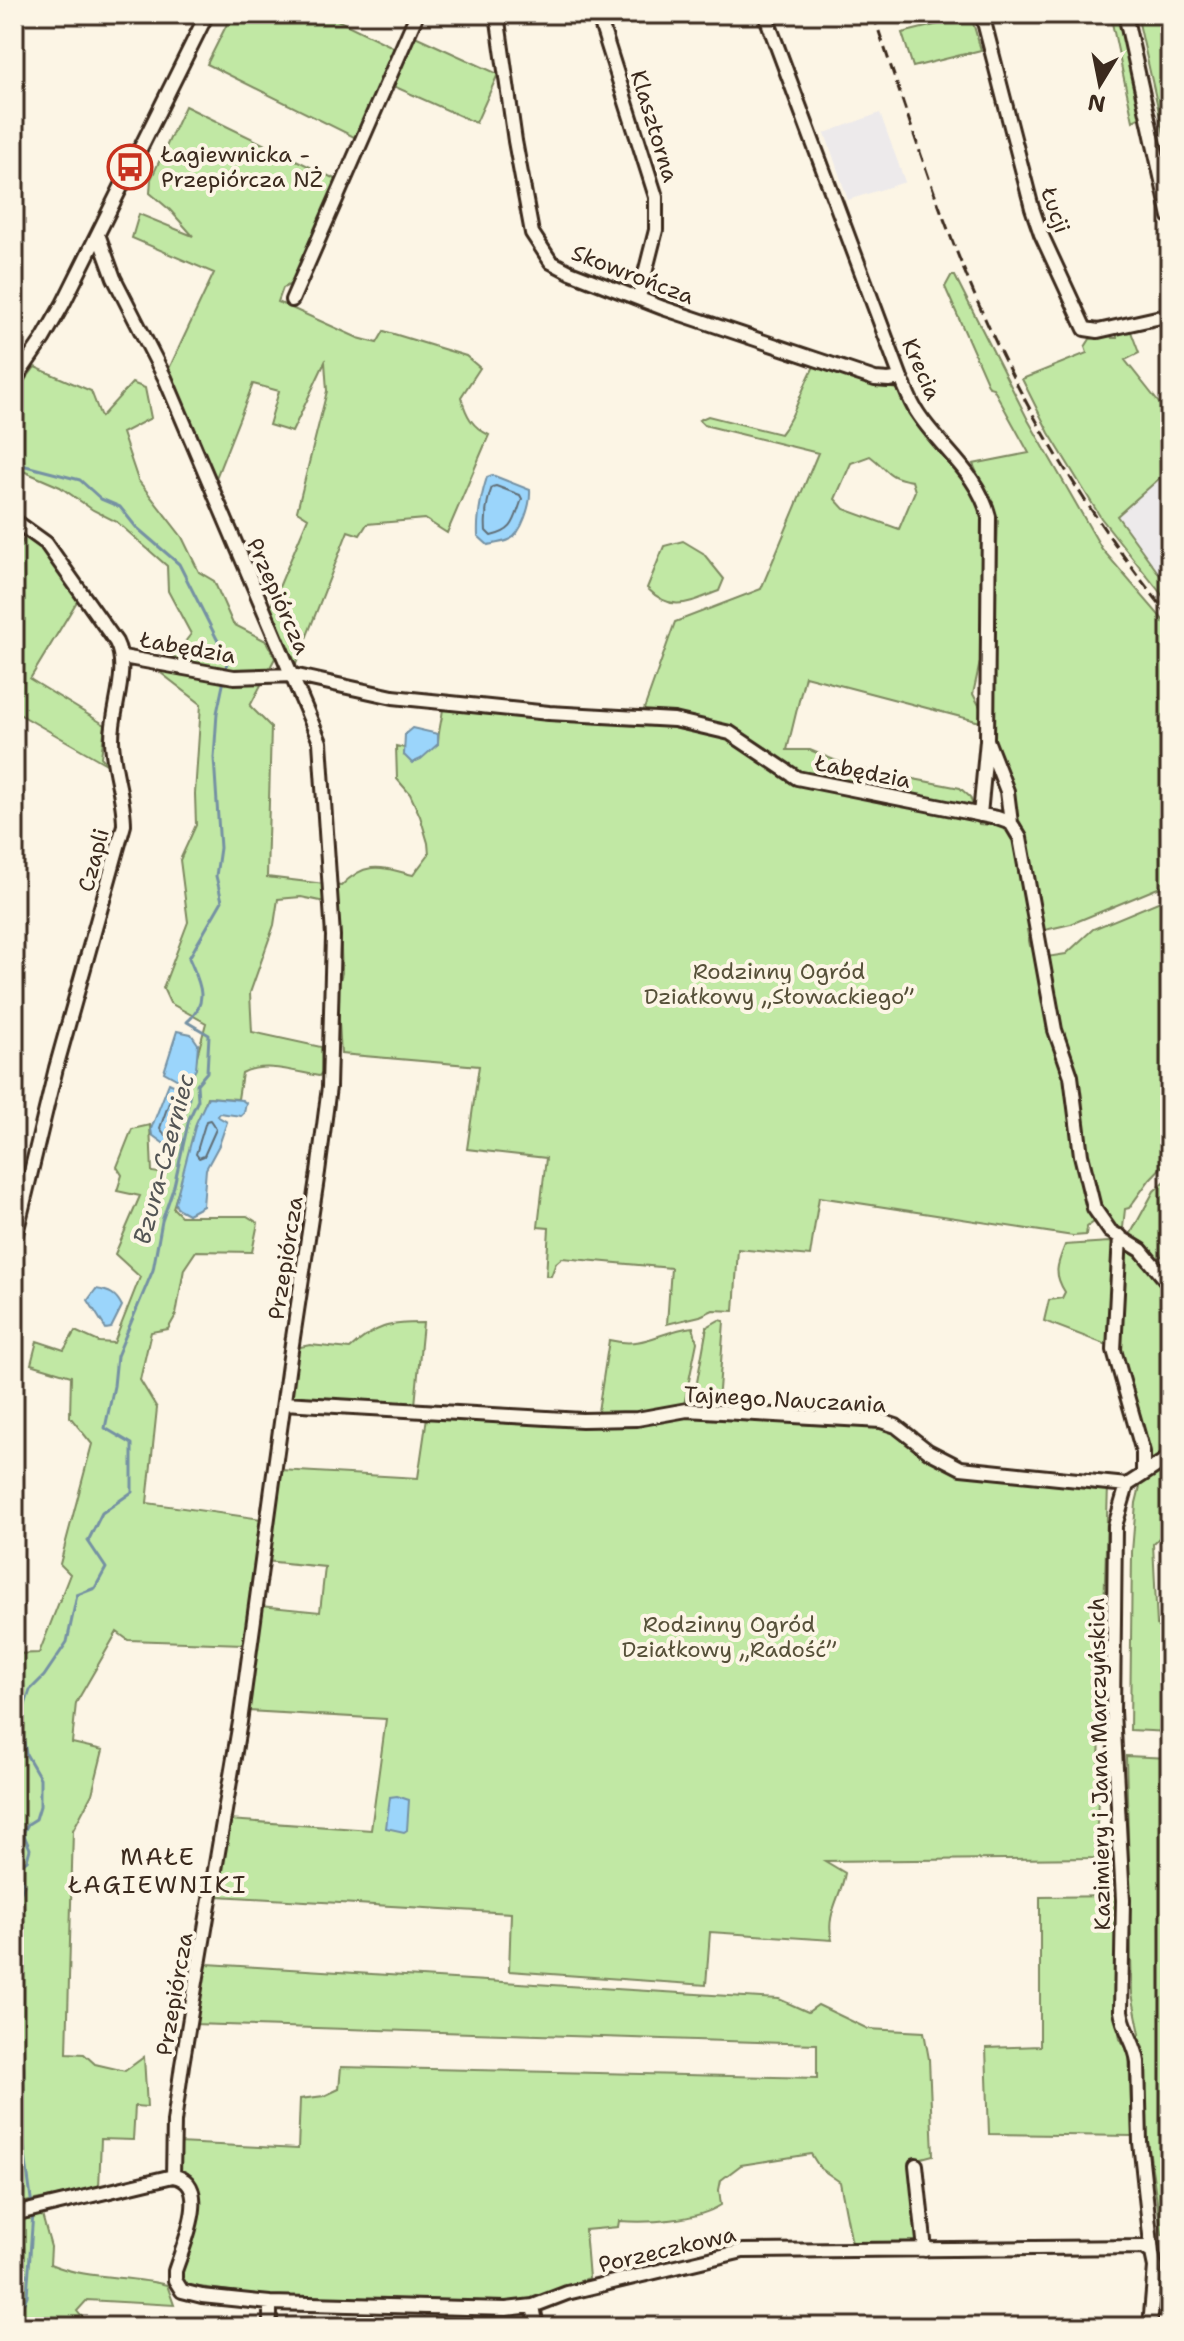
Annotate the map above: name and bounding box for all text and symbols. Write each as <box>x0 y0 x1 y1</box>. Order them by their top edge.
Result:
north arrow <box>1060 44 1140 124</box>
street label: Klasztorna <box>624 67 685 186</box>
text: N <box>1086 87 1108 119</box>
place label: Łagiewnicka - Przepiórcza NŻ <box>160 140 323 194</box>
bus stop icon: Łagiewnicka - Przepiórcza NŻ <box>106 143 154 191</box>
street label: Łucji <box>1034 182 1077 237</box>
street label: Skowrończa <box>567 238 698 311</box>
street label: Krecia <box>895 334 948 405</box>
street label: Przepiórcza <box>240 533 317 659</box>
street label: Łabędzia <box>137 625 238 670</box>
street label: Łabędzia <box>812 748 913 795</box>
street label: Czapli <box>71 825 116 895</box>
park label: Rodzinny Ogród Działkowy „Słowackiego” <box>644 957 914 1011</box>
water label: Bzura-Czerniec <box>126 1070 202 1248</box>
street label: Przepiórcza <box>261 1194 310 1322</box>
street label: Tajnego Nauczania <box>683 1380 887 1419</box>
street label: Kazimiery i Jana Marczyńskich <box>1082 1597 1117 1931</box>
park label: Rodzinny Ogród Działkowy „Radość” <box>622 1610 836 1664</box>
district label: MAŁE ŁAGIEWNIKI <box>68 1841 247 1901</box>
street label: Przepiórcza <box>149 1930 200 2058</box>
street label: Porzeczkowa <box>596 2220 739 2279</box>

